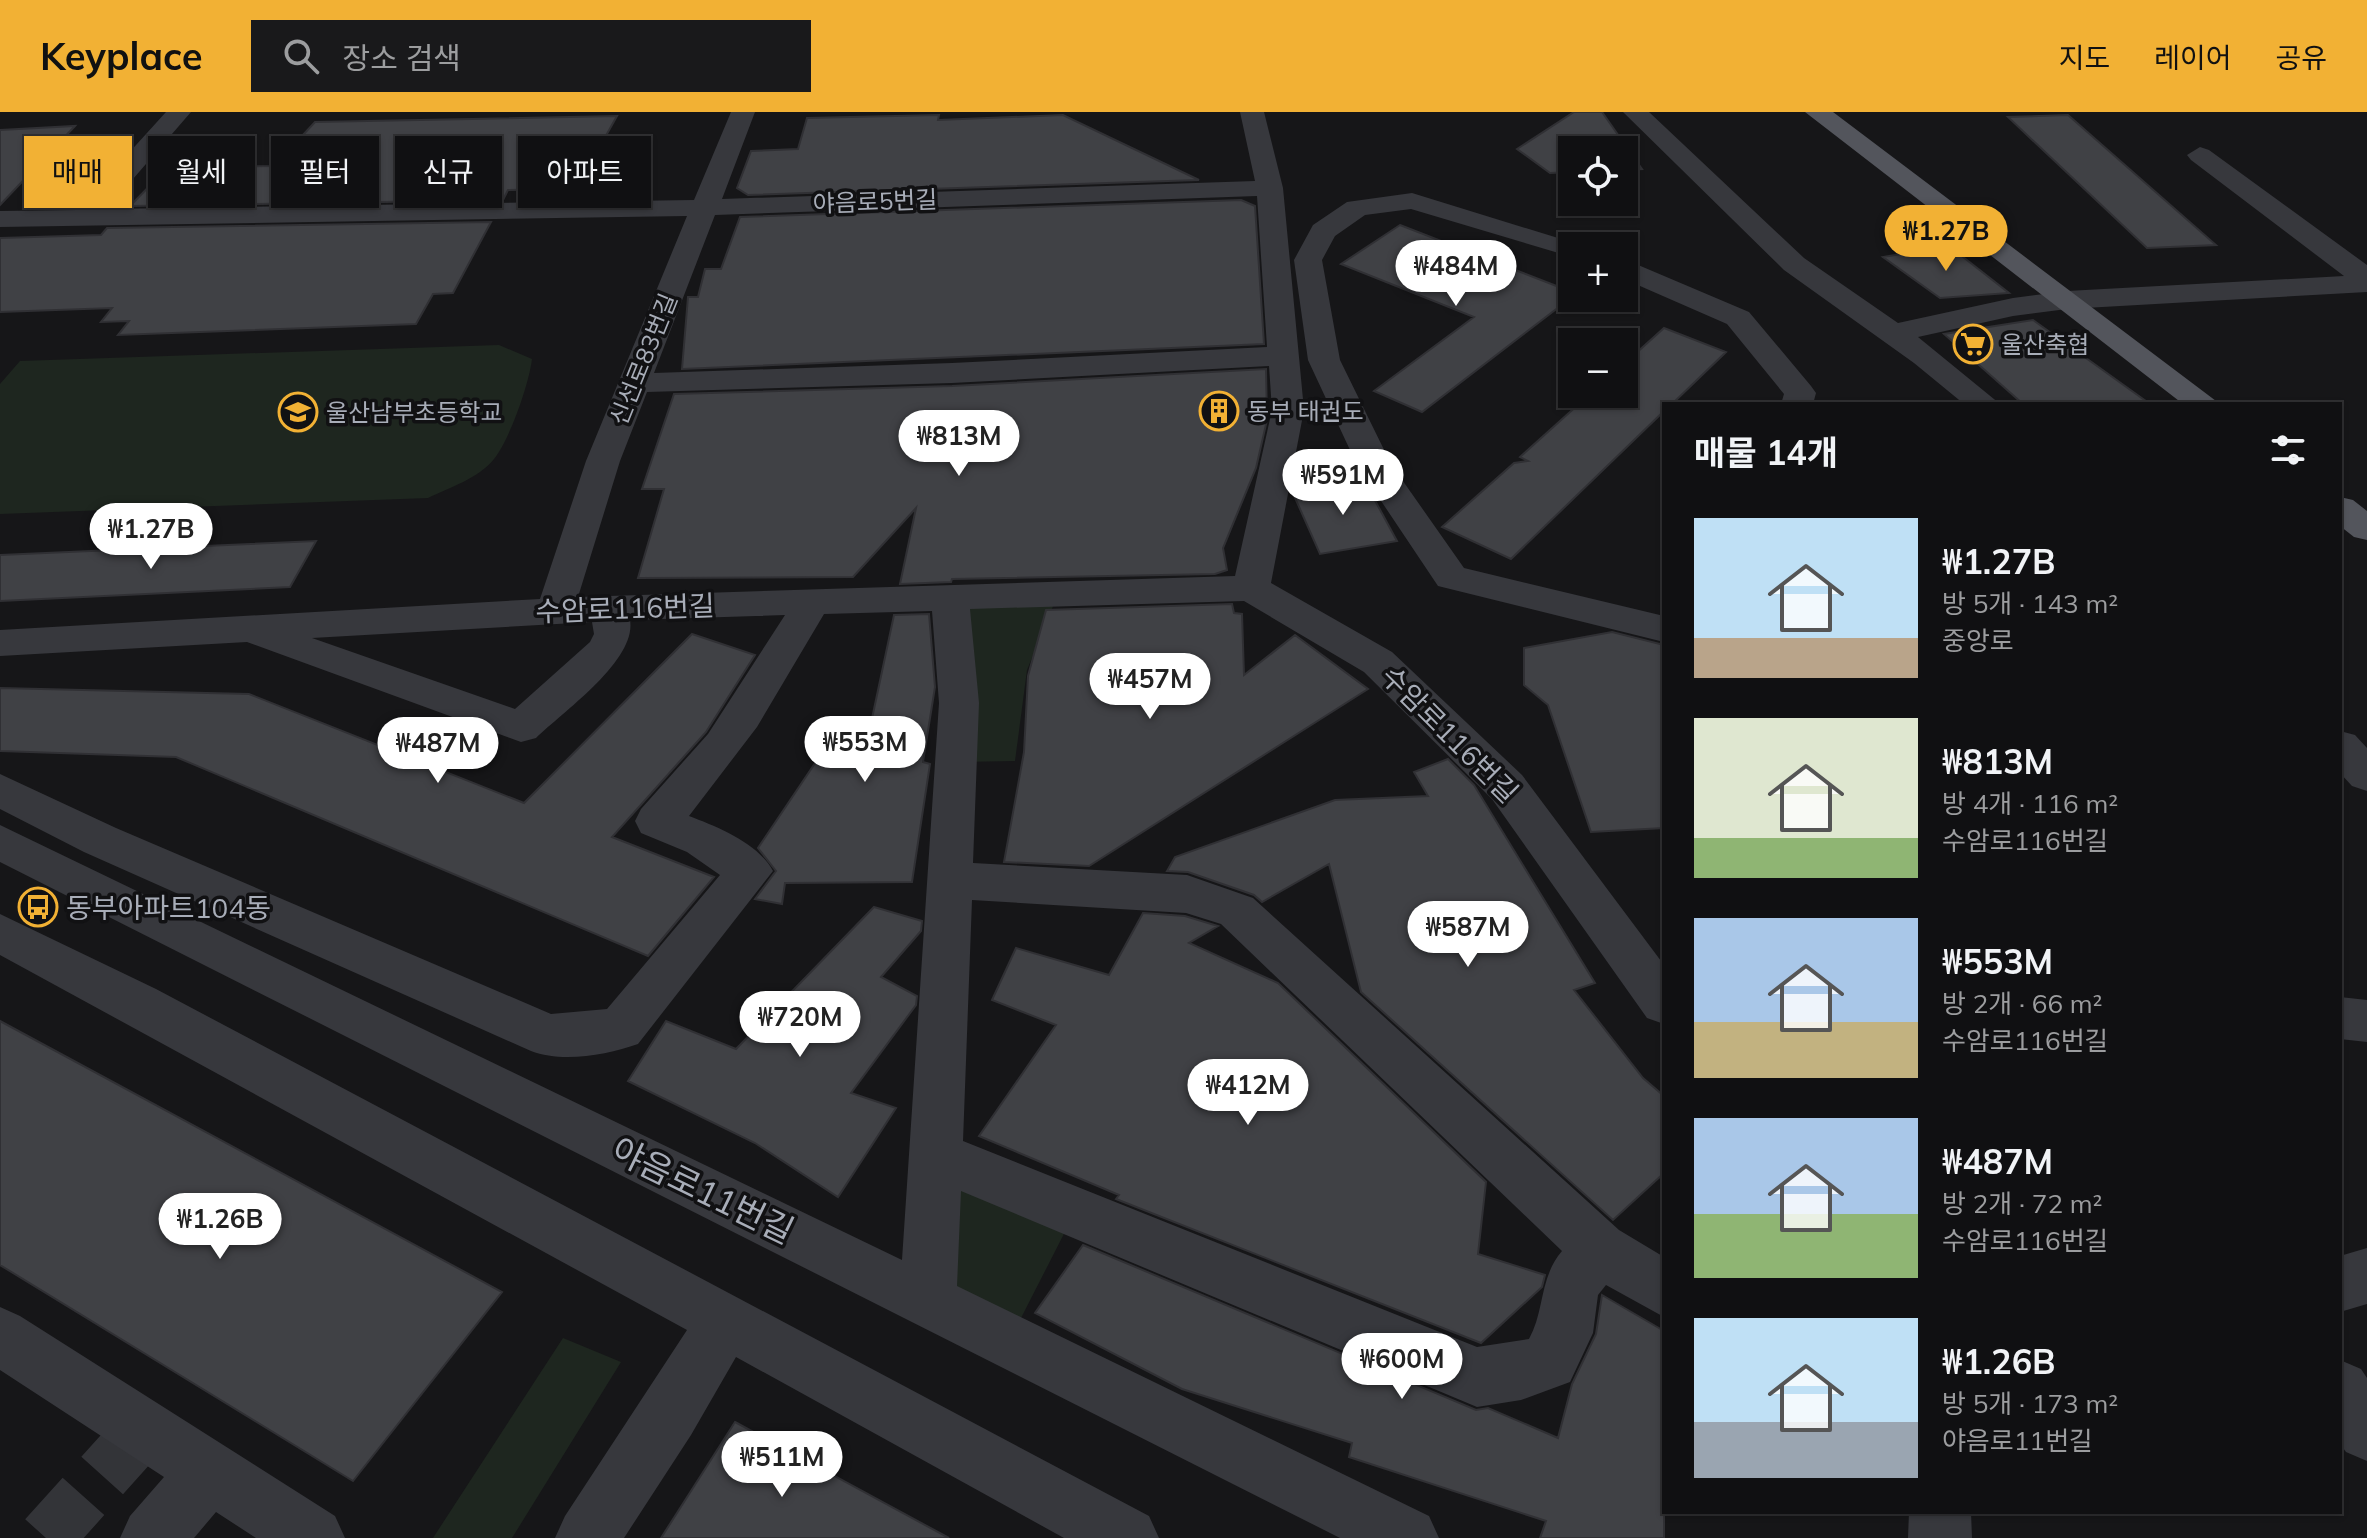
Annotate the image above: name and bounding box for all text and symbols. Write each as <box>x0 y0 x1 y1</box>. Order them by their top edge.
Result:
search box <box>251 20 811 92</box>
text: Keyplace <box>40 32 203 80</box>
icon: search <box>279 34 323 78</box>
text: 장소 검색 <box>343 39 461 77</box>
text: 지도 <box>2059 40 2110 75</box>
text: 레이어 <box>2154 40 2231 75</box>
text: 공유 <box>2275 40 2327 75</box>
chip: 매매 <box>24 136 132 208</box>
chip: 월세 <box>148 136 255 208</box>
chip: 필터 <box>271 136 379 208</box>
chip: 신규 <box>395 136 502 208</box>
chip: 아파트 <box>518 136 651 208</box>
map controls <box>1558 136 1638 408</box>
button: locate <box>1558 136 1638 216</box>
street label: 야음로5번길 <box>812 184 938 218</box>
pin: ₩1.27B <box>1881 205 2011 273</box>
text: ₩1.27B <box>1903 214 1989 247</box>
button: + <box>1558 232 1638 312</box>
pin: ₩484M <box>1400 240 1512 308</box>
text: ₩484M <box>1413 249 1499 282</box>
street label: 신선로83번길 <box>603 289 683 429</box>
supermarket icon: 울산축협 <box>1952 323 1994 365</box>
button: − <box>1558 328 1638 408</box>
place label: 울산축협 <box>2001 329 2089 359</box>
building icon: 동부 태권도 <box>1198 390 1240 432</box>
school or university icon: 울산남부초등학교 <box>277 391 319 433</box>
place label: 동부 태권도 <box>1247 396 1364 426</box>
place label: 울산남부초등학교 <box>326 397 503 427</box>
pin: ₩813M <box>903 410 1015 478</box>
text: ₩813M <box>916 419 1002 452</box>
icon: filters <box>2266 428 2310 472</box>
text: 매물 14개 <box>1694 431 1838 474</box>
pin: ₩591M <box>1287 449 1399 517</box>
text: ₩591M <box>1300 458 1386 491</box>
pin: ₩1.27B <box>86 503 216 571</box>
text: ₩1.27B <box>108 512 194 545</box>
text: ₩1.27B <box>1942 540 2056 583</box>
icon: home <box>1758 550 1854 646</box>
street label: 수암로116번길 <box>535 587 715 629</box>
text: 방 5개 · 143 m² <box>1942 587 2118 620</box>
text: 중앙로 <box>1942 624 2014 657</box>
pin: ₩457M <box>1094 653 1206 721</box>
street label: 수암로116번길 <box>1374 658 1526 810</box>
text: ₩457M <box>1107 662 1193 695</box>
pin: ₩553M <box>809 716 921 784</box>
pin: ₩487M <box>382 717 494 785</box>
text: ₩553M <box>822 725 908 758</box>
text: ₩487M <box>395 726 481 759</box>
text: ₩813M <box>1942 740 2053 783</box>
icon: home <box>1758 750 1854 846</box>
text: 방 4개 · 116 m² <box>1942 787 2118 820</box>
text: 수암로116번길 <box>1942 824 2108 857</box>
bus stop icon: 동부아파트104동 <box>17 886 59 928</box>
place label: 동부아파트104동 <box>66 890 271 925</box>
pin: ₩587M <box>1412 901 1524 969</box>
text: ₩587M <box>1425 910 1511 943</box>
text: ₩553M <box>1942 940 2053 983</box>
icon: home <box>1758 950 1854 1046</box>
text: 방 2개 · 66 m² <box>1942 987 2103 1020</box>
pin: ₩720M <box>744 991 856 1059</box>
text: ₩720M <box>757 1000 843 1033</box>
text: 수암로116번길 <box>1942 1024 2108 1057</box>
pin: ₩412M <box>1192 1059 1304 1127</box>
text: ₩412M <box>1205 1068 1291 1101</box>
street label: 야음로11번길 <box>605 1127 801 1253</box>
text: ₩487M <box>1942 1140 2053 1183</box>
icon: home <box>1758 1150 1854 1246</box>
text: 방 2개 · 72 m² <box>1942 1187 2103 1220</box>
pin: ₩1.26B <box>155 1193 285 1261</box>
text: ₩1.26B <box>177 1202 263 1235</box>
text: 수암로116번길 <box>1942 1224 2108 1257</box>
pin: ₩600M <box>1346 1333 1458 1401</box>
text: ₩1.26B <box>1942 1340 2056 1383</box>
text: ₩600M <box>1359 1342 1445 1375</box>
icon: home <box>1758 1350 1854 1446</box>
text: 방 5개 · 173 m² <box>1942 1387 2118 1420</box>
text: 야음로11번길 <box>1942 1424 2093 1457</box>
pin: ₩511M <box>726 1431 838 1499</box>
text: ₩511M <box>739 1440 825 1473</box>

